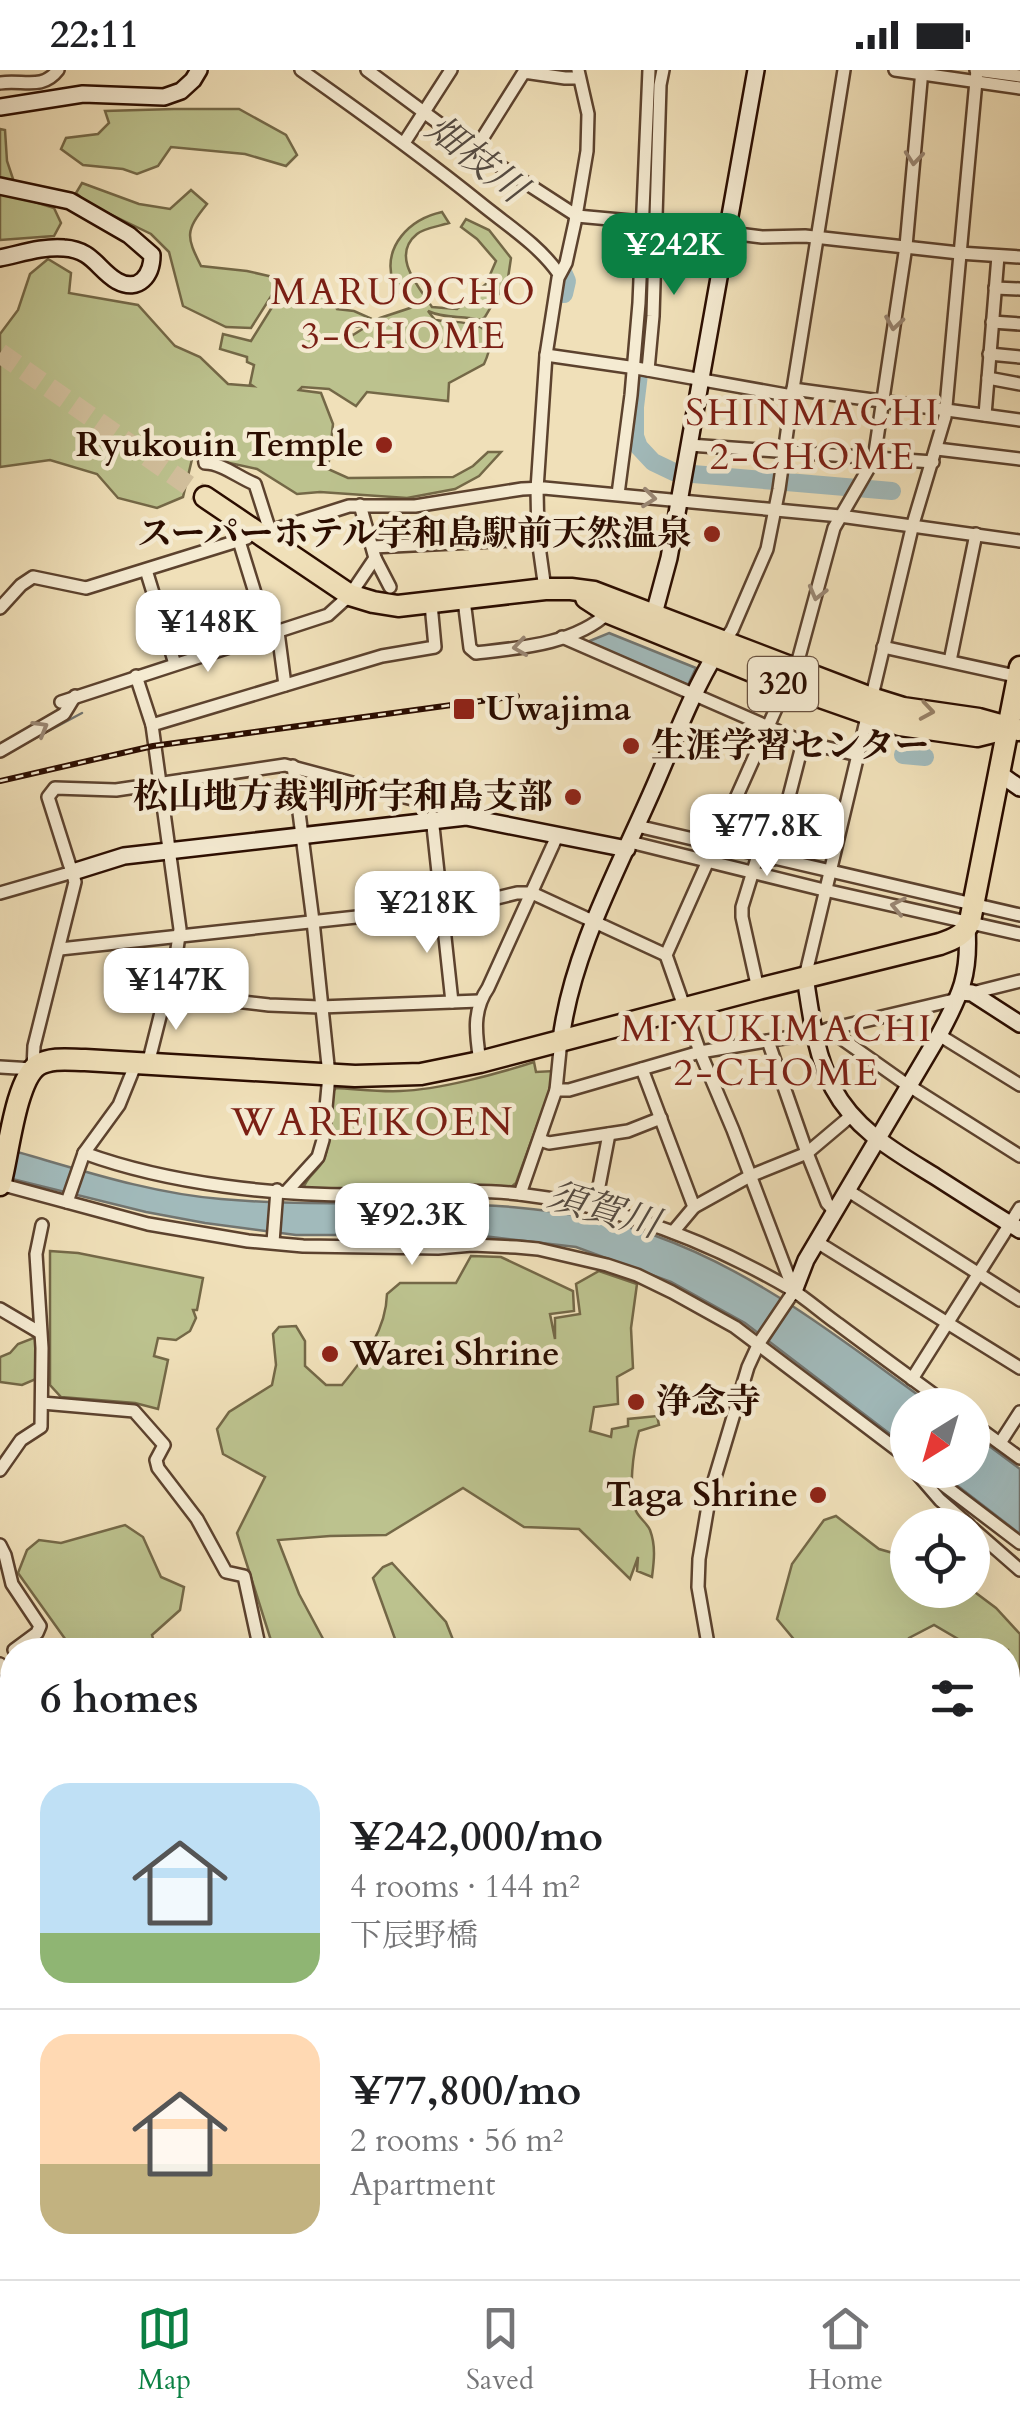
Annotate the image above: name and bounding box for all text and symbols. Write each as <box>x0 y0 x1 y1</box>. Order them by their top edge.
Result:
text: 22:11 <box>50 9 139 61</box>
water label: 畑枝川 <box>415 103 540 217</box>
one-way arrow <box>904 151 925 167</box>
pin: ¥242K <box>604 213 744 298</box>
text: ¥242K <box>624 223 724 267</box>
district label: MARUOCHO 3-CHOME <box>271 266 537 362</box>
one-way arrow <box>884 315 905 332</box>
district label: SHINMACHI 2-CHOME <box>685 387 941 483</box>
place label: Ryukouin Temple <box>76 421 364 469</box>
marker: Ryukouin Temple <box>373 434 395 456</box>
one-way arrow <box>641 486 657 508</box>
place label: スーパーホテル宇和島駅前天然温泉 <box>137 510 692 558</box>
marker: スーパーホテル宇和島駅前天然温泉 <box>701 523 723 545</box>
one-way arrow <box>807 584 828 601</box>
pin: ¥148K <box>138 590 278 675</box>
text: ¥148K <box>158 600 258 644</box>
one-way arrow <box>512 635 528 656</box>
road number: 320 <box>748 657 818 711</box>
place label: Uwajima <box>486 685 631 733</box>
marker: Uwajima <box>451 696 477 722</box>
one-way arrow <box>919 700 935 721</box>
one-way arrow <box>30 721 48 740</box>
place label: 生涯学習センター <box>651 722 930 770</box>
marker: 生涯学習センター <box>620 735 642 757</box>
place label: 松山地方裁判所宇和島支部 <box>133 773 553 821</box>
marker: 松山地方裁判所宇和島支部 <box>562 786 584 808</box>
pin: ¥77.8K <box>686 794 848 879</box>
text: ¥77.8K <box>712 804 822 848</box>
pin: ¥218K <box>357 871 497 956</box>
text: ¥218K <box>377 881 477 925</box>
one-way arrow <box>890 896 907 917</box>
pin: ¥147K <box>106 948 246 1033</box>
text: ¥147K <box>126 958 226 1002</box>
district label: MIYUKIMACHI 2-CHOME <box>620 1003 934 1099</box>
district label: WAREIKOEN <box>230 1095 515 1150</box>
water label: 須賀川 <box>541 1169 669 1252</box>
pin: ¥92.3K <box>331 1183 493 1268</box>
text: ¥92.3K <box>357 1193 467 1237</box>
place label: Warei Shrine <box>349 1330 560 1378</box>
marker: Warei Shrine <box>319 1343 341 1365</box>
place label: 浄念寺 <box>656 1378 761 1426</box>
north arrow <box>890 1388 990 1488</box>
map controls <box>890 1388 990 1608</box>
marker: 浄念寺 <box>625 1391 647 1413</box>
place label: Taga Shrine <box>606 1471 798 1519</box>
marker: Taga Shrine <box>807 1484 829 1506</box>
button: locate <box>890 1508 990 1608</box>
text: 6 homes <box>40 1670 198 1727</box>
icon: filters <box>925 1671 980 1726</box>
text: ¥242,000/mo <box>350 1808 603 1865</box>
icon: home <box>120 1823 240 1943</box>
text: 4 rooms · 144 m² <box>350 1865 580 1909</box>
text: 下辰野橋 <box>350 1914 478 1958</box>
text: ¥77,800/mo <box>350 2062 581 2119</box>
icon: home <box>120 2074 240 2194</box>
text: 2 rooms · 56 m² <box>350 2119 563 2163</box>
text: Apartment <box>350 2163 495 2207</box>
tab: Map <box>137 2301 192 2399</box>
tab: Saved <box>466 2301 534 2399</box>
tab: Home <box>808 2301 883 2399</box>

